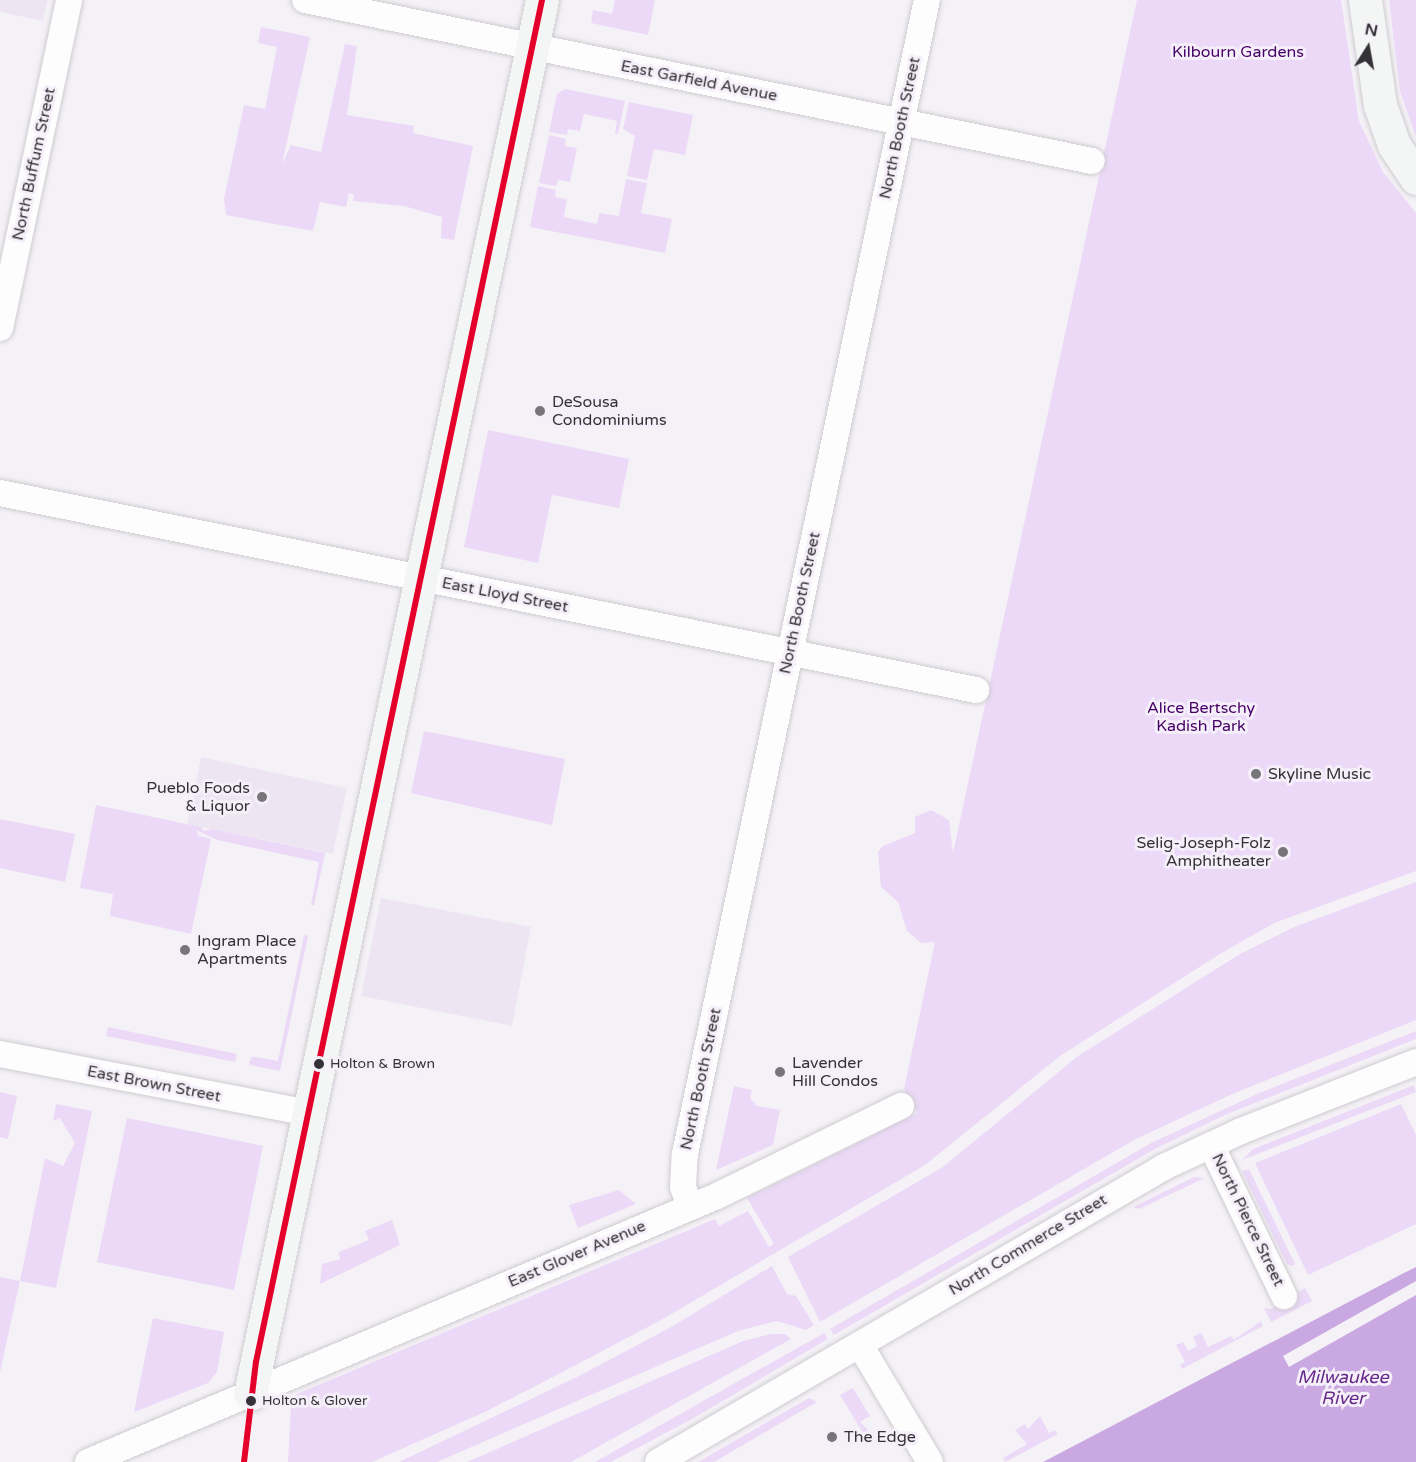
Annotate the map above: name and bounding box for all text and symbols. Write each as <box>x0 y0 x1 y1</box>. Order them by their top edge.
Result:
north arrow <box>1338 18 1398 78</box>
text: N <box>1363 19 1380 41</box>
park label: Kilbourn Gardens <box>1172 42 1304 62</box>
street label: North Booth Street <box>876 55 924 201</box>
street label: East Garfield Avenue <box>619 56 779 106</box>
street label: North Buffum Street <box>8 86 60 242</box>
place label: DeSousa Condominiums <box>552 392 667 430</box>
marker: DeSousa Condominiums <box>533 404 547 418</box>
street label: North Booth Street <box>776 530 824 676</box>
street label: East Lloyd Street <box>440 573 570 617</box>
park label: Alice Bertschy Kadish Park <box>1147 698 1255 736</box>
place label: Skyline Music <box>1268 764 1371 784</box>
marker: Skyline Music <box>1249 767 1263 781</box>
place label: Pueblo Foods & Liquor <box>146 778 250 816</box>
marker: Pueblo Foods & Liquor <box>255 790 269 804</box>
place label: Selig-Joseph-Folz Amphitheater <box>1136 833 1271 871</box>
marker: Selig-Joseph-Folz Amphitheater <box>1276 845 1290 859</box>
place label: Ingram Place Apartments <box>197 931 296 969</box>
marker: Ingram Place Apartments <box>178 943 192 957</box>
street label: North Booth Street <box>677 1006 725 1152</box>
place label: Lavender Hill Condos <box>792 1053 878 1091</box>
place label: Holton & Brown <box>330 1056 435 1072</box>
marker: Holton & Brown <box>313 1058 325 1070</box>
street label: East Brown Street <box>86 1062 222 1106</box>
marker: Lavender Hill Condos <box>773 1065 787 1079</box>
street label: North Pierce Street <box>1207 1150 1289 1290</box>
street label: North Commerce Street <box>946 1190 1110 1300</box>
street label: East Glover Avenue <box>505 1216 649 1292</box>
water label: Milwaukee River <box>1297 1367 1389 1410</box>
place label: Holton & Glover <box>262 1393 367 1409</box>
marker: Holton & Glover <box>245 1395 257 1407</box>
place label: The Edge <box>844 1427 916 1447</box>
marker: The Edge <box>825 1430 839 1444</box>

